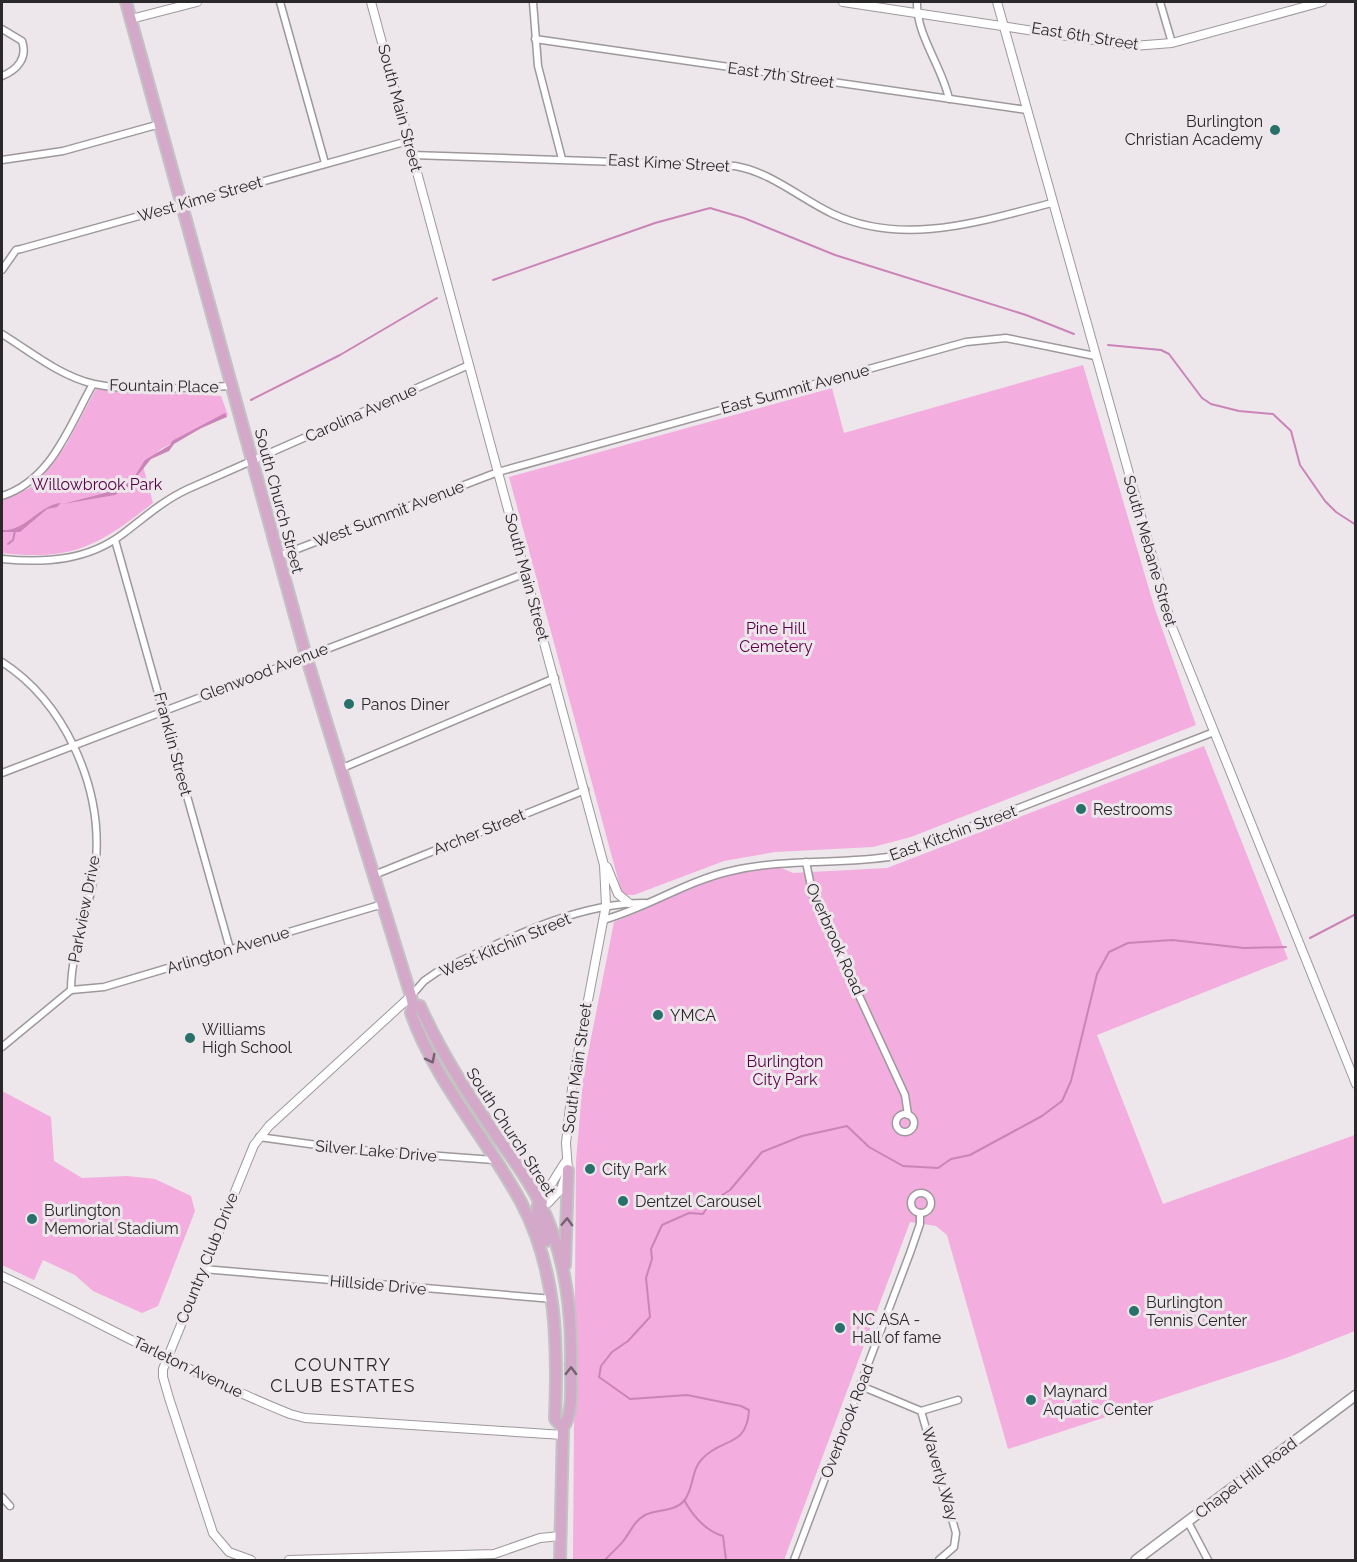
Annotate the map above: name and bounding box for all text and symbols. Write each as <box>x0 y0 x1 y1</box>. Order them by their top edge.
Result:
street label: East 6th Street <box>1030 18 1141 54</box>
street label: South Main Street <box>374 42 426 175</box>
street label: East 7th Street <box>727 58 836 92</box>
place label: Burlington Christian Academy <box>1125 112 1263 149</box>
marker: Burlington Christian Academy <box>1268 123 1282 137</box>
street label: East Kime Street <box>608 150 731 176</box>
street label: West Kime Street <box>136 172 265 226</box>
street label: East Summit Avenue <box>719 360 871 418</box>
street label: Fountain Place <box>109 376 219 396</box>
street label: Carolina Avenue <box>302 380 420 446</box>
street label: South Church Street <box>251 426 308 576</box>
street label: South Mebane Street <box>1119 473 1181 629</box>
park label: Willowbrook Park <box>32 475 163 494</box>
street label: West Summit Avenue <box>311 477 467 551</box>
street label: South Main Street <box>501 511 553 644</box>
park label: Pine Hill Cemetery <box>739 619 813 656</box>
street label: Glenwood Avenue <box>197 639 331 705</box>
street label: Franklin Street <box>150 690 196 799</box>
place label: Panos Diner <box>361 695 450 714</box>
marker: Panos Diner <box>342 697 356 711</box>
place label: Restrooms <box>1093 800 1173 819</box>
street label: East Kitchin Street <box>887 801 1020 865</box>
marker: Restrooms <box>1074 802 1088 816</box>
street label: Archer Street <box>430 805 528 859</box>
street label: Parkview Drive <box>64 854 104 964</box>
street label: Overbrook Road <box>802 880 868 998</box>
street label: West Kitchin Street <box>437 909 574 981</box>
street label: Arlington Avenue <box>164 922 292 978</box>
street label: South Main Street <box>558 1001 596 1134</box>
place label: YMCA <box>670 1006 716 1025</box>
marker: YMCA <box>651 1008 665 1022</box>
place label: Williams High School <box>202 1020 292 1057</box>
marker: Williams High School <box>183 1031 197 1045</box>
park label: Burlington City Park <box>747 1052 823 1089</box>
one-way arrow <box>424 1053 435 1064</box>
street label: South Church Street <box>462 1064 560 1200</box>
street label: Silver Lake Drive <box>314 1136 438 1166</box>
place label: City Park <box>602 1160 667 1179</box>
marker: City Park <box>583 1162 597 1176</box>
street label: Country Club Drive <box>172 1190 242 1326</box>
place label: Dentzel Carousel <box>635 1192 762 1211</box>
marker: Dentzel Carousel <box>616 1194 630 1208</box>
place label: Burlington Memorial Stadium <box>44 1201 179 1238</box>
marker: Burlington Memorial Stadium <box>25 1212 39 1226</box>
one-way arrow <box>560 1218 573 1227</box>
street label: Hillside Drive <box>329 1271 427 1299</box>
place label: Burlington Tennis Center <box>1146 1293 1248 1330</box>
marker: Burlington Tennis Center <box>1127 1304 1141 1318</box>
place label: NC ASA - Hall of fame <box>852 1310 941 1347</box>
marker: NC ASA - Hall of fame <box>833 1321 847 1335</box>
street label: Tarleton Avenue <box>130 1332 246 1402</box>
district label: COUNTRY CLUB ESTATES <box>270 1354 416 1396</box>
street label: Overbrook Road <box>817 1361 877 1481</box>
one-way arrow <box>564 1367 577 1376</box>
place label: Maynard Aquatic Center <box>1043 1382 1154 1419</box>
marker: Maynard Aquatic Center <box>1024 1393 1038 1407</box>
street label: Waverly Way <box>918 1425 963 1523</box>
street label: Chapel Hill Road <box>1191 1434 1301 1522</box>

